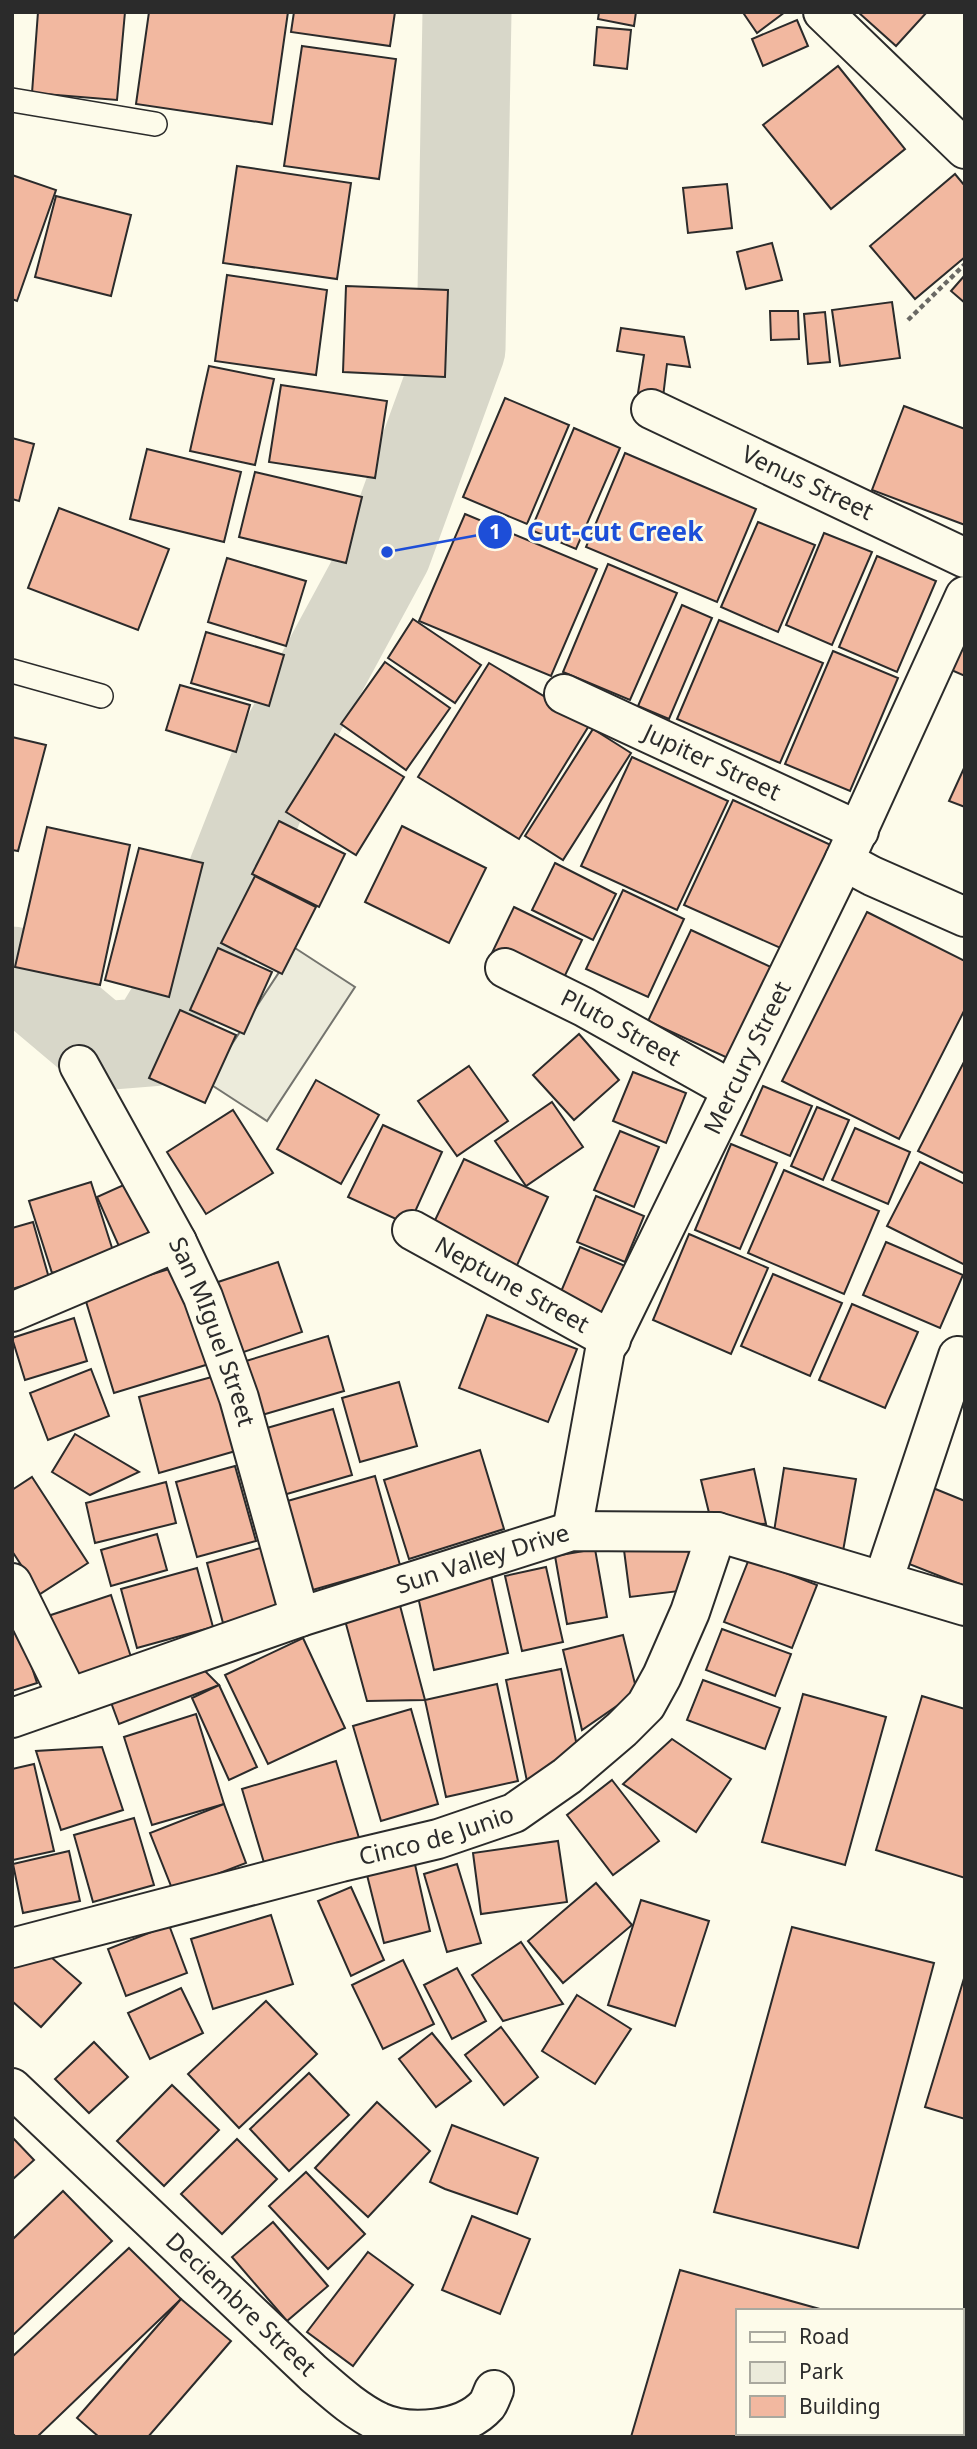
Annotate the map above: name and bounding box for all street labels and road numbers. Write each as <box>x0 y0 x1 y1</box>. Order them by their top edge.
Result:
street label: Venus Street <box>737 436 879 527</box>
street label: Jupiter Street <box>637 714 787 808</box>
street label: Mercury Street <box>695 975 798 1139</box>
street label: Pluto Street <box>556 980 687 1073</box>
street label: Neptune Street <box>429 1228 596 1340</box>
street label: San MIguel Street <box>162 1231 264 1430</box>
street label: Sun Valley Drive <box>392 1515 573 1601</box>
street label: Cinco de Junio <box>355 1796 518 1872</box>
street label: Deciembre Street <box>159 2224 324 2383</box>

